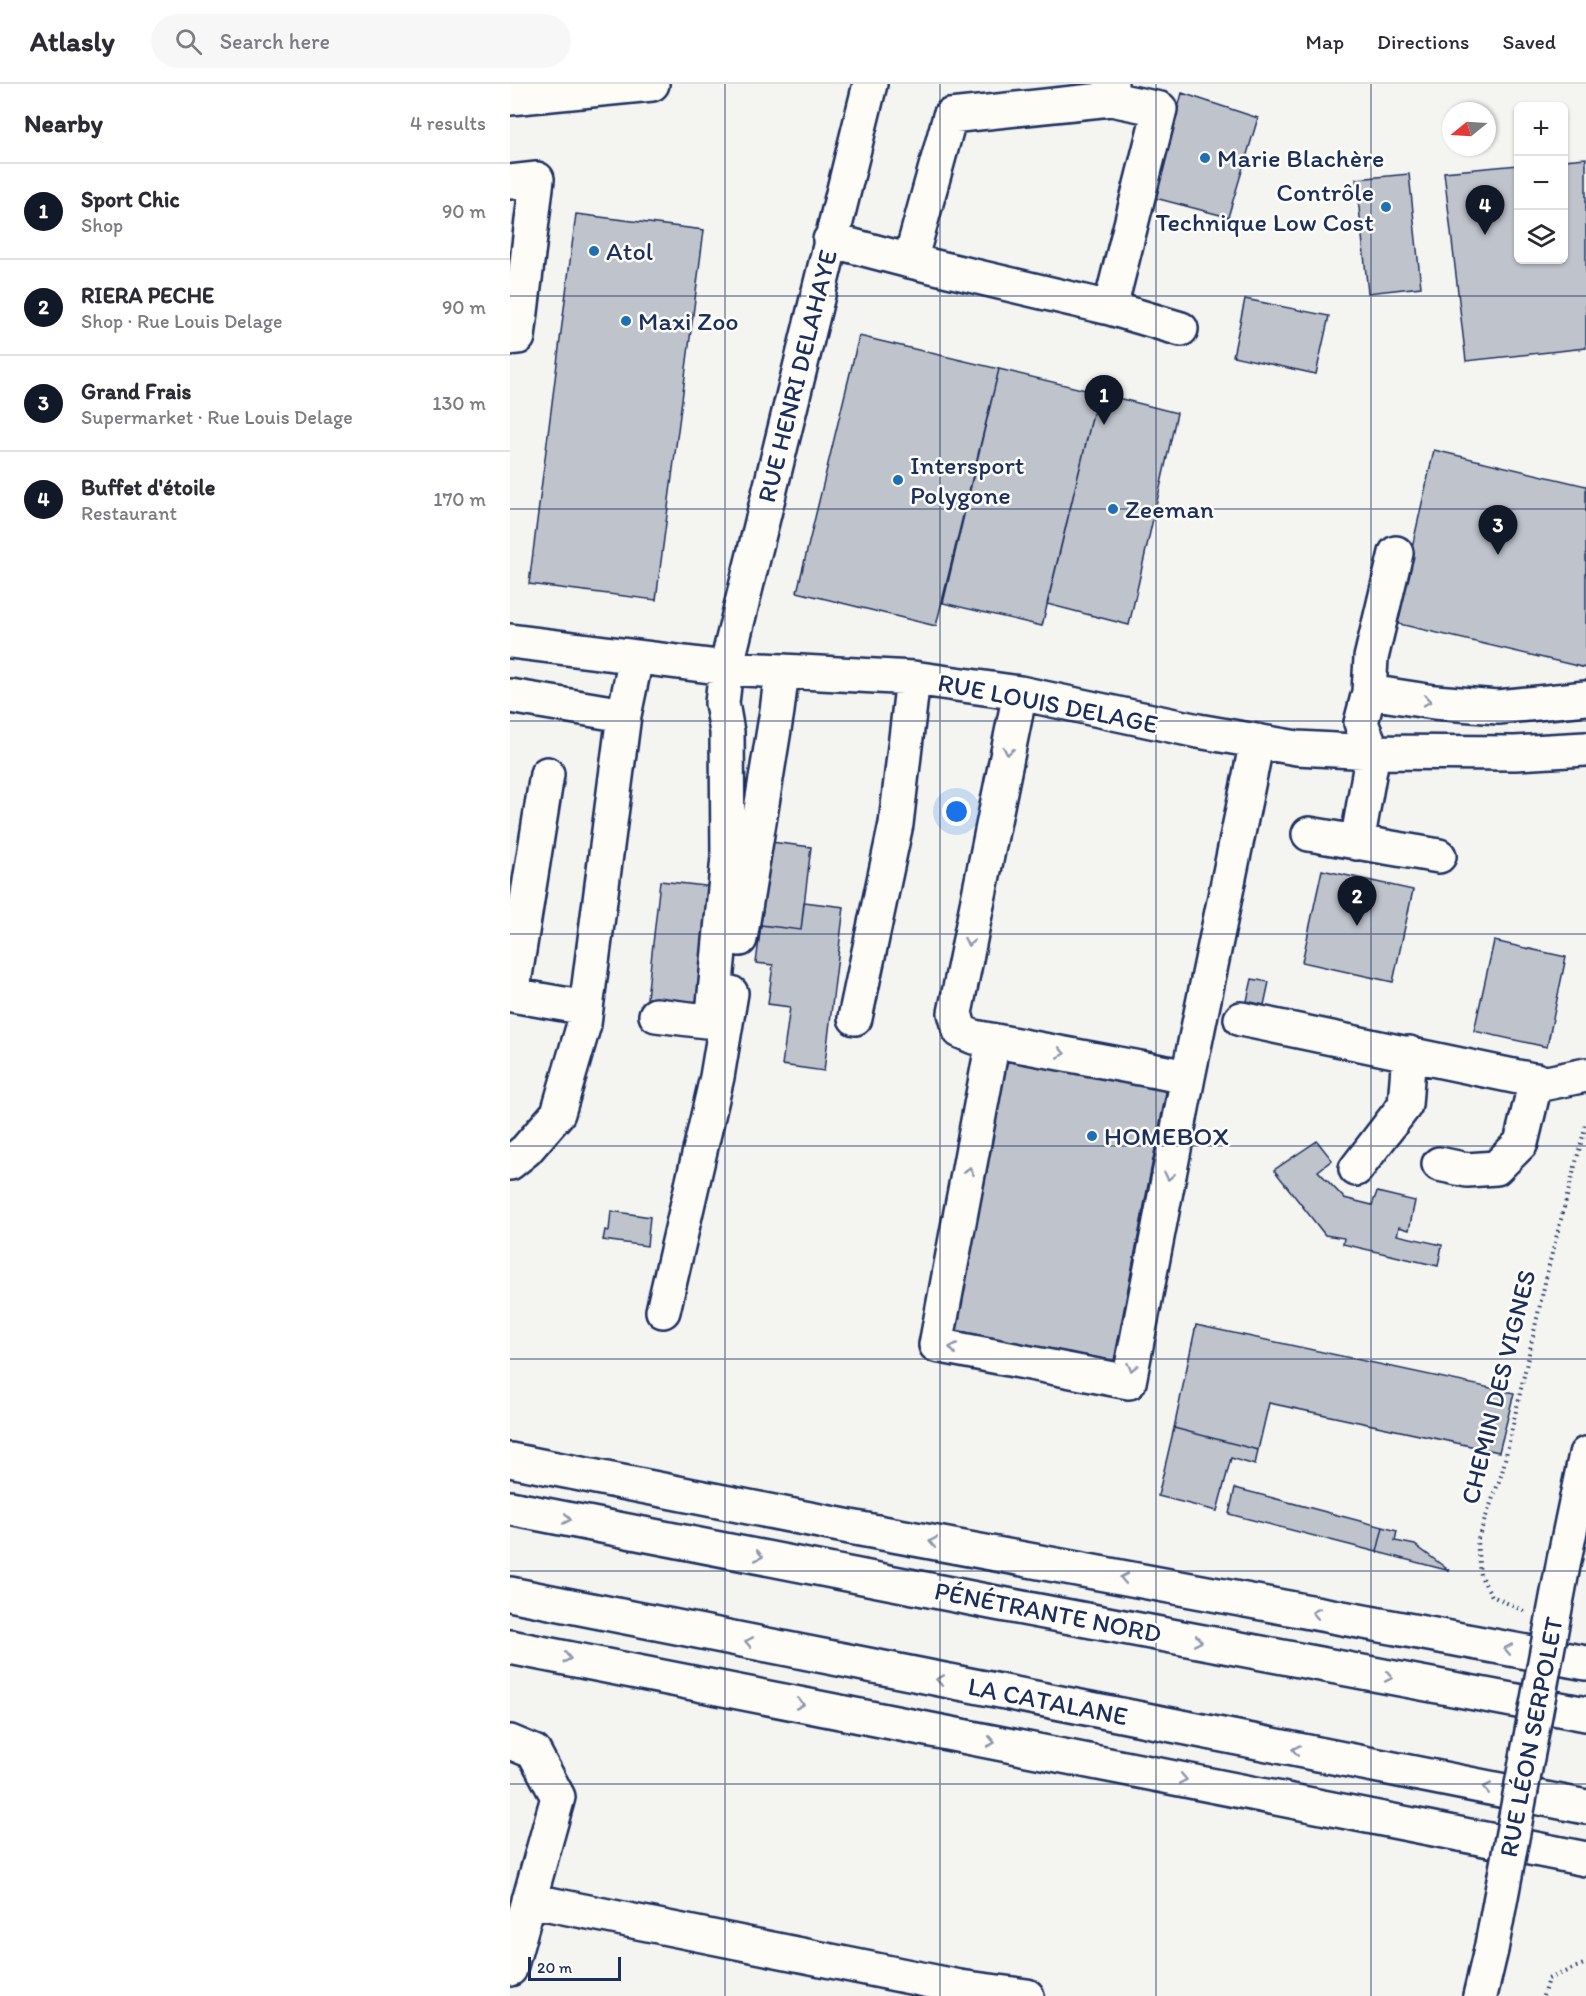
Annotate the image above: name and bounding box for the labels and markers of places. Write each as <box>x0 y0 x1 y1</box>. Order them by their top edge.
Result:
place label: Marie Blachère <box>1217 142 1384 174</box>
marker: Marie Blachère <box>1198 151 1212 165</box>
place label: Contrôle Technique Low Cost <box>1155 176 1374 238</box>
pin: 4 <box>1466 186 1504 235</box>
marker: Contrôle Technique Low Cost <box>1379 200 1393 214</box>
place label: Atol <box>606 235 653 267</box>
marker: Atol <box>587 244 601 258</box>
place label: Maxi Zoo <box>638 305 739 337</box>
marker: Maxi Zoo <box>619 314 633 328</box>
pin: 1 <box>1084 376 1124 425</box>
place label: Intersport Polygone <box>910 449 1025 511</box>
marker: Intersport Polygone <box>891 473 905 487</box>
place label: Zeeman <box>1125 493 1214 525</box>
marker: Zeeman <box>1106 502 1120 516</box>
pin: 3 <box>1478 506 1518 555</box>
pin: 2 <box>1338 876 1376 926</box>
place label: HOMEBOX <box>1104 1120 1229 1152</box>
marker: HOMEBOX <box>1085 1129 1099 1143</box>

